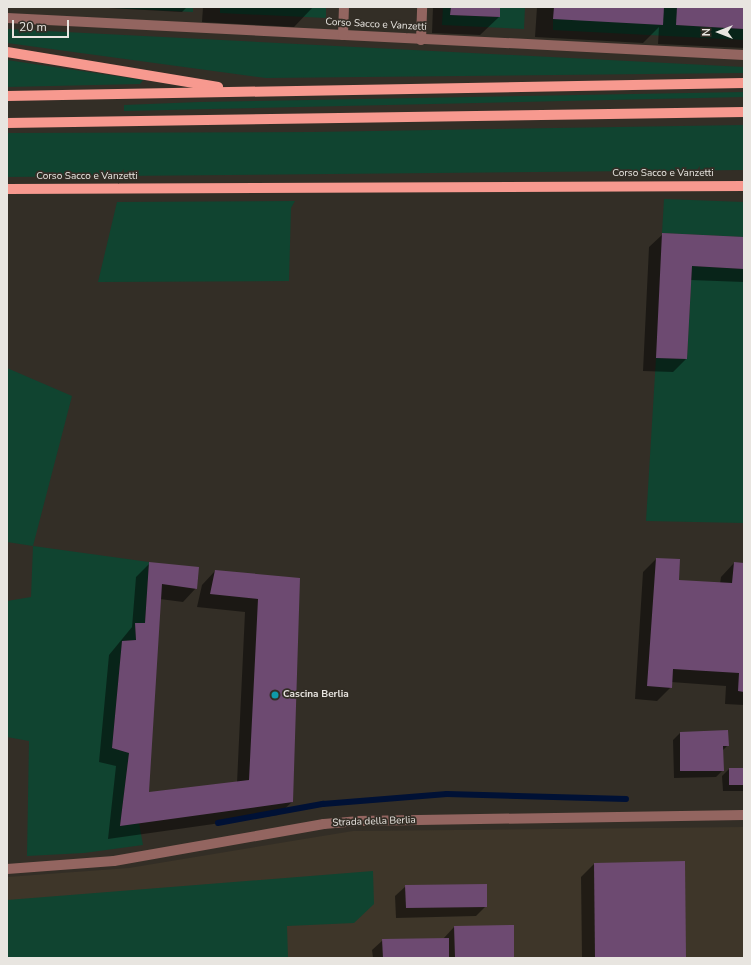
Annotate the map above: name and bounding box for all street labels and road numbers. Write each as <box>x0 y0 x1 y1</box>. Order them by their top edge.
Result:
street label: Corso Sacco e Vanzetti <box>325 16 427 34</box>
street label: Corso Sacco e Vanzetti <box>612 168 714 180</box>
street label: Corso Sacco e Vanzetti <box>36 171 138 183</box>
street label: Strada della Berlia <box>332 815 416 829</box>

